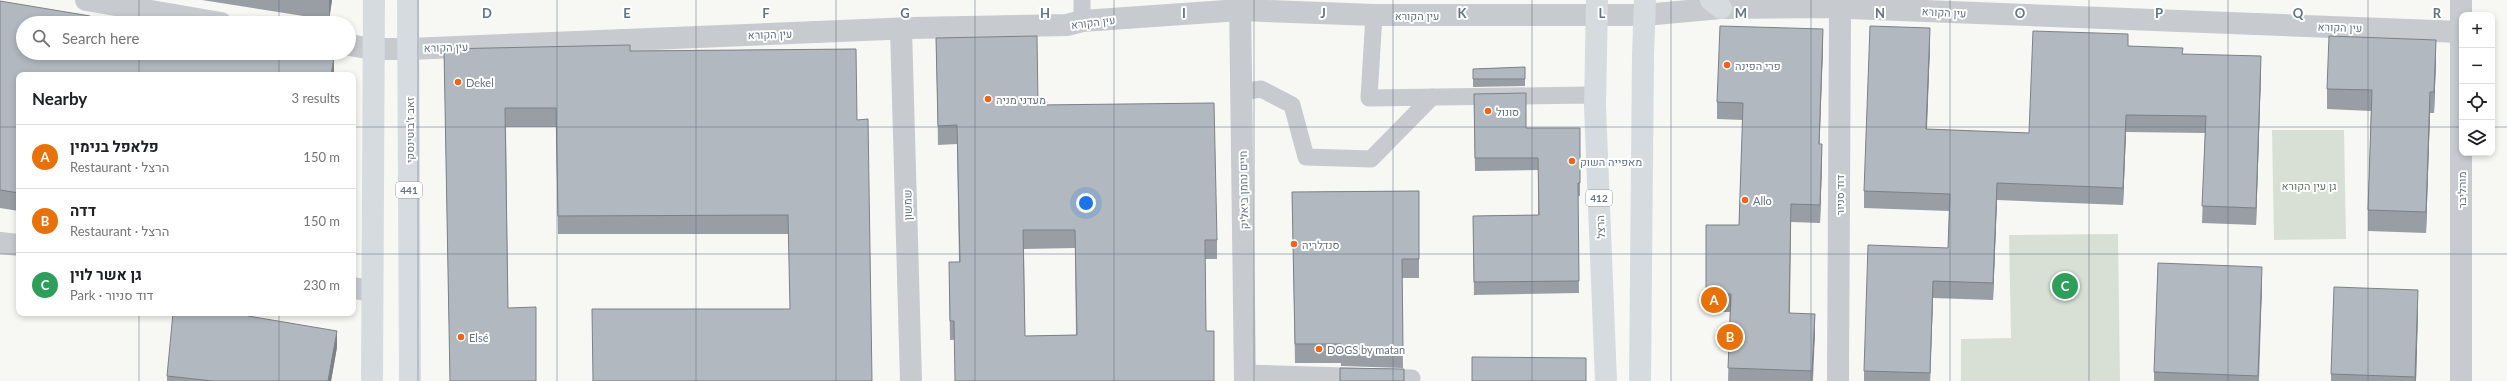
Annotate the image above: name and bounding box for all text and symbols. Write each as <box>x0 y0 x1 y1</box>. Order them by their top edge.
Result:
street label: עין הקורא <box>1921 4 1967 20</box>
text: D <box>482 5 492 21</box>
text: E <box>623 5 631 21</box>
text: F <box>762 5 770 21</box>
text: G <box>900 5 910 21</box>
text: H <box>1040 5 1050 21</box>
text: I <box>1182 5 1186 21</box>
text: J <box>1320 5 1326 21</box>
text: K <box>1458 5 1468 21</box>
text: L <box>1599 5 1606 21</box>
text: M <box>1735 5 1747 21</box>
text: N <box>1875 5 1885 21</box>
text: O <box>2015 5 2026 21</box>
text: P <box>2155 5 2163 21</box>
text: Q <box>2293 5 2304 21</box>
text: R <box>2433 5 2442 21</box>
street label: עין הקורא <box>1395 9 1439 22</box>
map controls <box>2459 12 2495 156</box>
button: + <box>2459 12 2495 48</box>
street label: עין הקורא <box>1070 13 1116 31</box>
search box <box>16 16 356 60</box>
street label: עין הקורא <box>2317 20 2363 34</box>
icon: search <box>30 27 52 49</box>
street label: עין הקורא <box>747 27 793 41</box>
text: Search here <box>62 29 139 47</box>
street label: עין הקורא <box>423 40 469 54</box>
button: − <box>2459 48 2495 84</box>
place label: פרי הפינה <box>1735 59 1781 72</box>
marker: פרי הפינה <box>1722 60 1732 70</box>
place label: Dekel <box>466 76 494 89</box>
marker: Dekel <box>453 77 463 87</box>
button: locate <box>2459 84 2495 120</box>
text: Nearby <box>32 88 87 109</box>
text: 3 results <box>292 90 340 106</box>
place label: מעדני מניה <box>996 93 1046 106</box>
marker: מעדני מניה <box>983 94 993 104</box>
street label: זאב ז'בוטינסקי <box>403 97 416 163</box>
place label: סונול <box>1496 105 1519 118</box>
marker: סונול <box>1483 106 1493 116</box>
button: layers <box>2459 120 2495 156</box>
text: פלאפל בנימין <box>70 137 159 155</box>
text: A <box>40 149 50 165</box>
text: 150 m <box>303 149 340 165</box>
street label: חיים נחמן ביאליק <box>1236 151 1250 229</box>
place label: מאפייה השוק <box>1580 155 1642 168</box>
marker: מאפייה השוק <box>1567 156 1577 166</box>
text: Restaurant · הרצל <box>70 159 169 175</box>
street label: מוהליבר <box>2455 172 2468 208</box>
street label: דוד סניור <box>1833 174 1846 215</box>
park label: גן עין הקורא <box>2282 179 2336 192</box>
road number: 441 <box>396 182 422 198</box>
street label: שמשון <box>900 189 914 221</box>
road number: 412 <box>1586 190 1612 206</box>
your location <box>1076 193 1096 213</box>
place label: Allo <box>1753 194 1772 207</box>
marker: Allo <box>1740 195 1750 205</box>
text: דדה <box>70 201 96 219</box>
text: B <box>41 213 49 229</box>
text: 150 m <box>303 213 340 229</box>
street label: הרצל <box>1593 215 1607 239</box>
text: Restaurant · הרצל <box>70 223 169 239</box>
place label: סנדלריה <box>1302 238 1340 251</box>
marker: סנדלריה <box>1289 239 1299 249</box>
text: גן אשר לוין <box>70 265 142 283</box>
pin: C <box>2052 271 2078 301</box>
text: C <box>41 277 49 293</box>
text: 230 m <box>303 277 340 293</box>
pin: A <box>1701 285 1727 315</box>
text: Park · דוד סניור <box>70 287 153 303</box>
pin: B <box>1717 322 1743 352</box>
place label: Elsé <box>469 331 489 344</box>
marker: Elsé <box>456 332 466 342</box>
place label: DOGS by matan <box>1327 343 1405 356</box>
marker: DOGS by matan <box>1314 344 1324 354</box>

